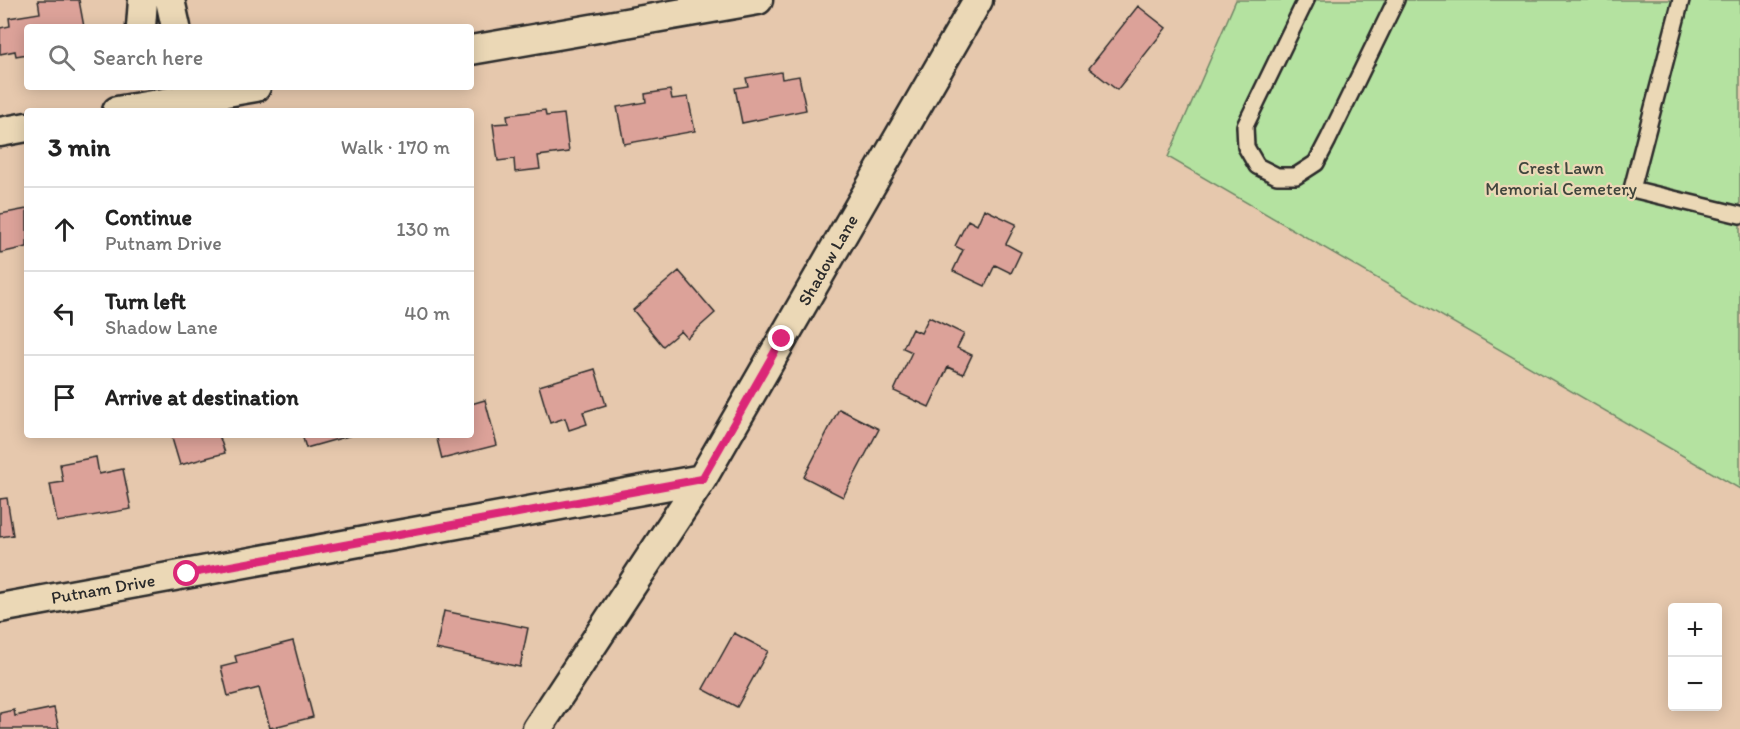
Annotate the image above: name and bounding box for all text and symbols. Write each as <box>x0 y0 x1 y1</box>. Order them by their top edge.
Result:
search box <box>24 24 474 90</box>
icon: search <box>45 41 78 74</box>
text: Search here <box>93 44 203 71</box>
text: 3 min <box>48 131 110 163</box>
text: Walk · 170 m <box>341 135 450 159</box>
park label: Crest Lawn Memorial Cemetery <box>1485 157 1637 200</box>
text: Continue <box>105 204 192 231</box>
street label: Shadow Lane <box>793 211 863 309</box>
icon: ahead <box>48 213 81 246</box>
text: 130 m <box>396 217 450 241</box>
text: Putnam Drive <box>105 231 222 255</box>
text: Turn left <box>105 288 186 315</box>
icon: left <box>48 297 81 330</box>
text: 40 m <box>404 301 450 325</box>
text: Shadow Lane <box>105 315 218 339</box>
route end <box>768 325 794 351</box>
icon: arrive <box>48 381 81 414</box>
text: Arrive at destination <box>105 384 299 411</box>
route start <box>173 560 199 586</box>
street label: Putnam Drive <box>49 569 157 609</box>
map controls <box>1668 603 1722 711</box>
button: + <box>1668 603 1722 657</box>
button: − <box>1668 657 1722 711</box>

